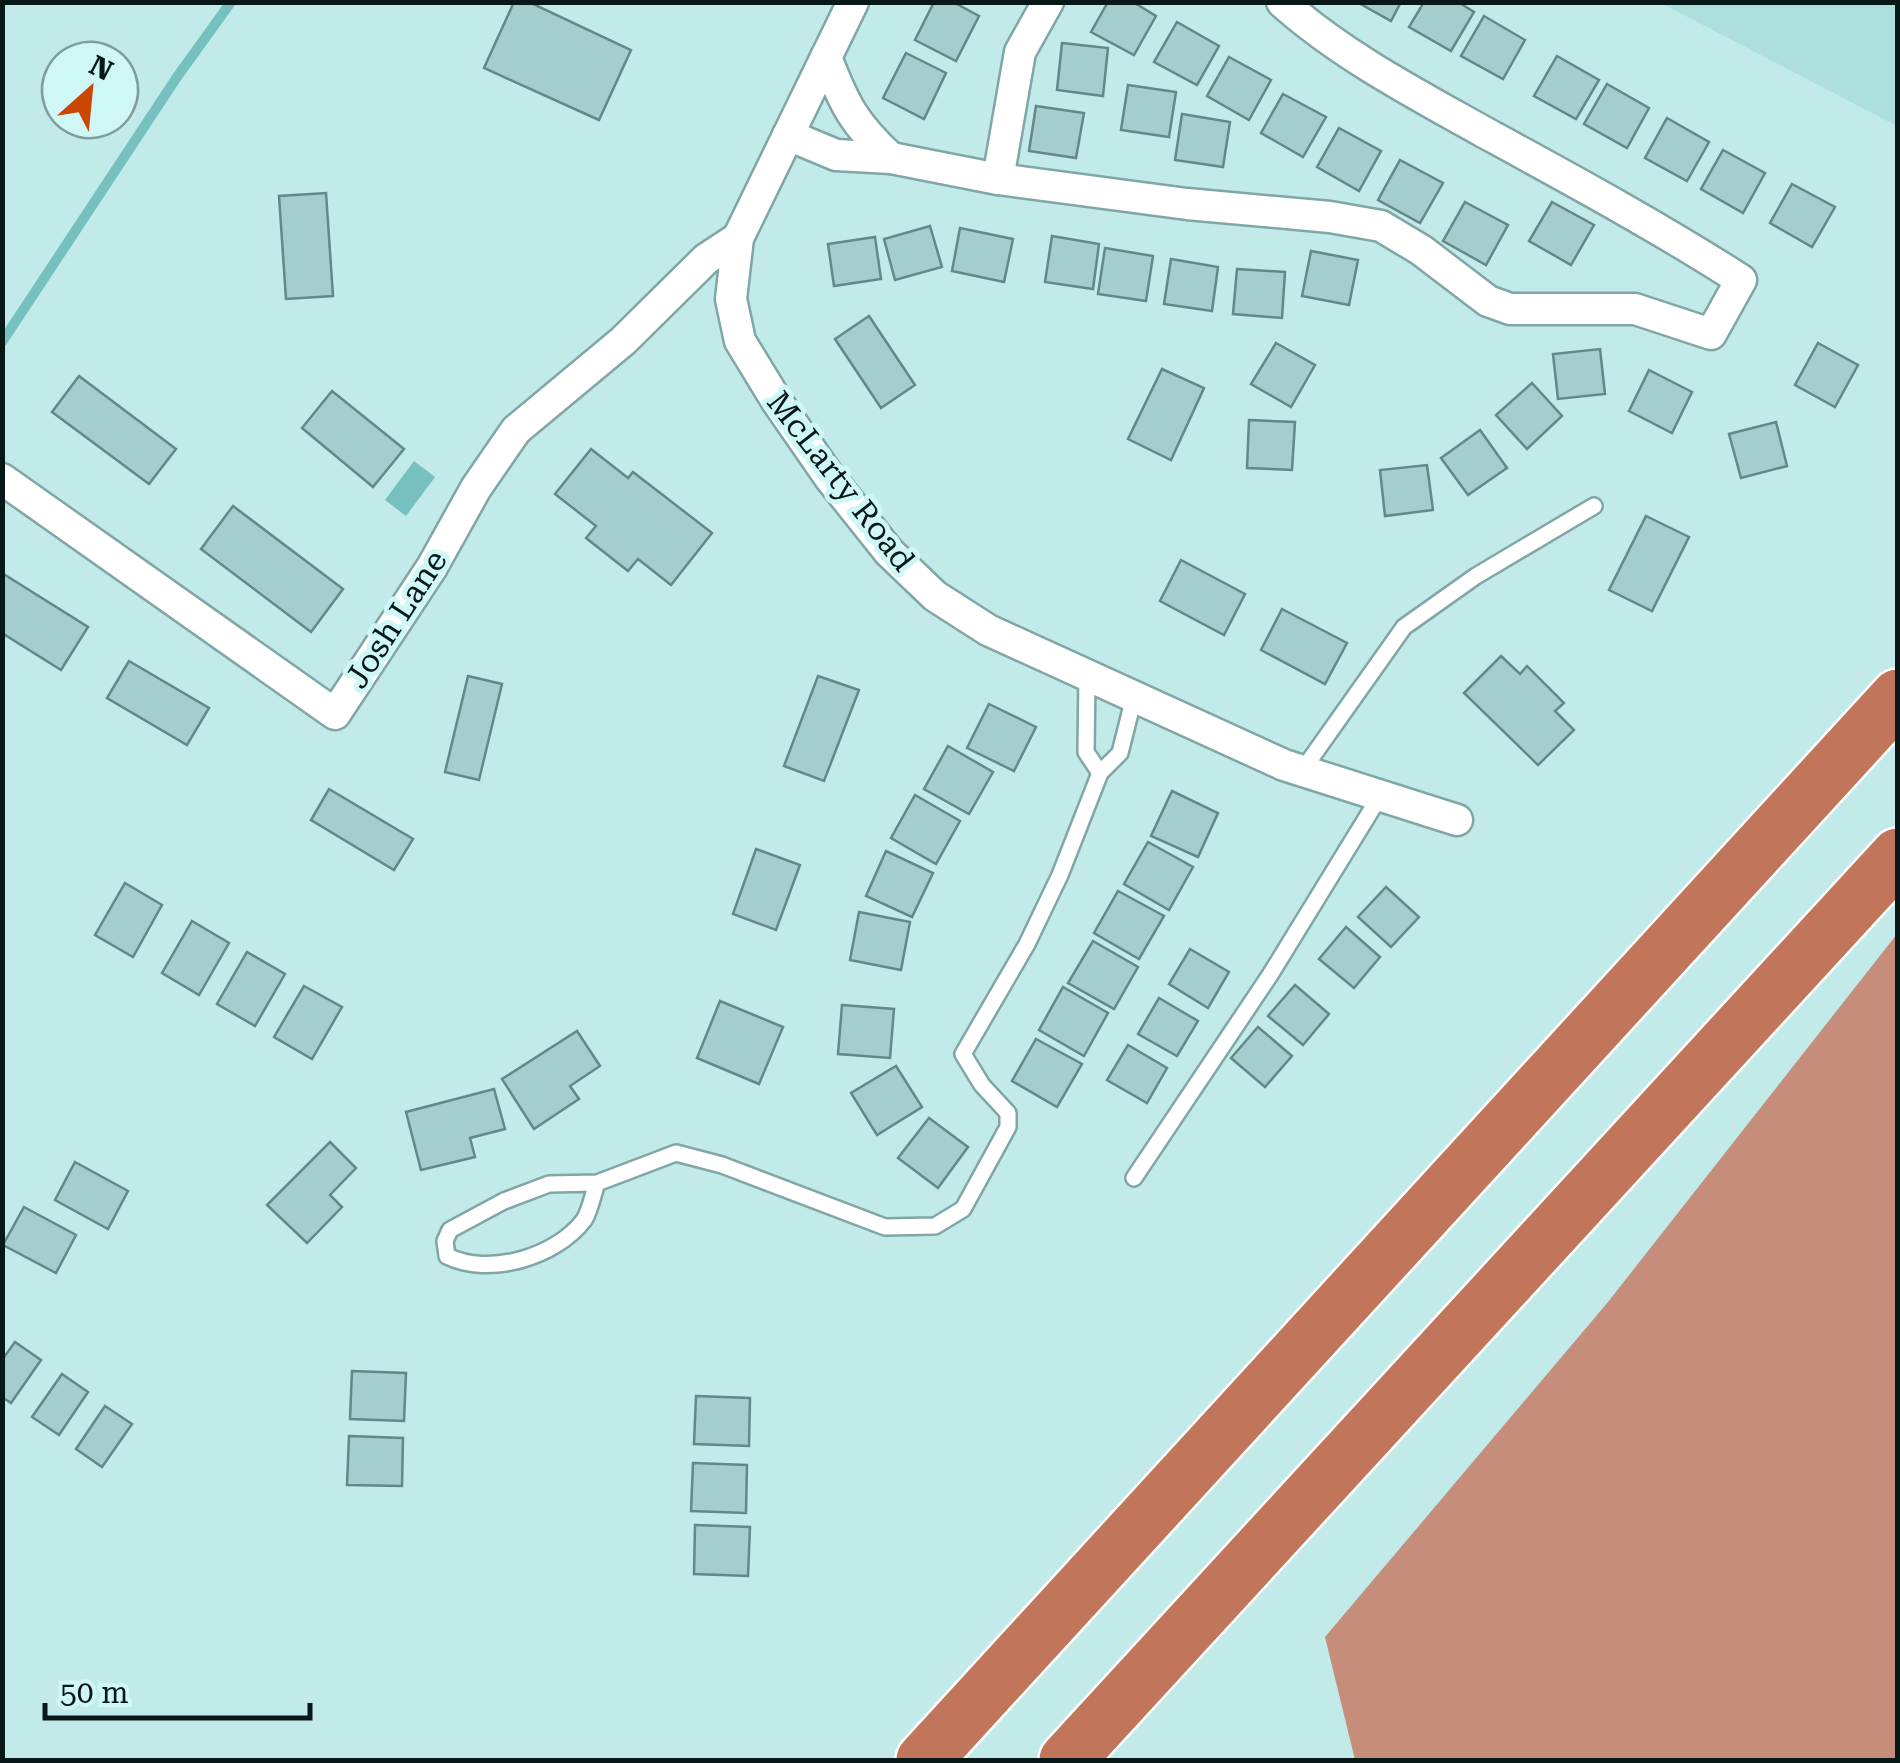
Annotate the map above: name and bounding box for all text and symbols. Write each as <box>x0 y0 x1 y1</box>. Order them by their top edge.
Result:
north arrow <box>40 40 140 140</box>
text: N <box>84 49 118 88</box>
street label: McLarty Road <box>759 384 923 578</box>
street label: Josh Lane <box>337 543 455 695</box>
scale bar <box>45 1658 310 1720</box>
text: 50 m <box>60 1675 129 1710</box>

